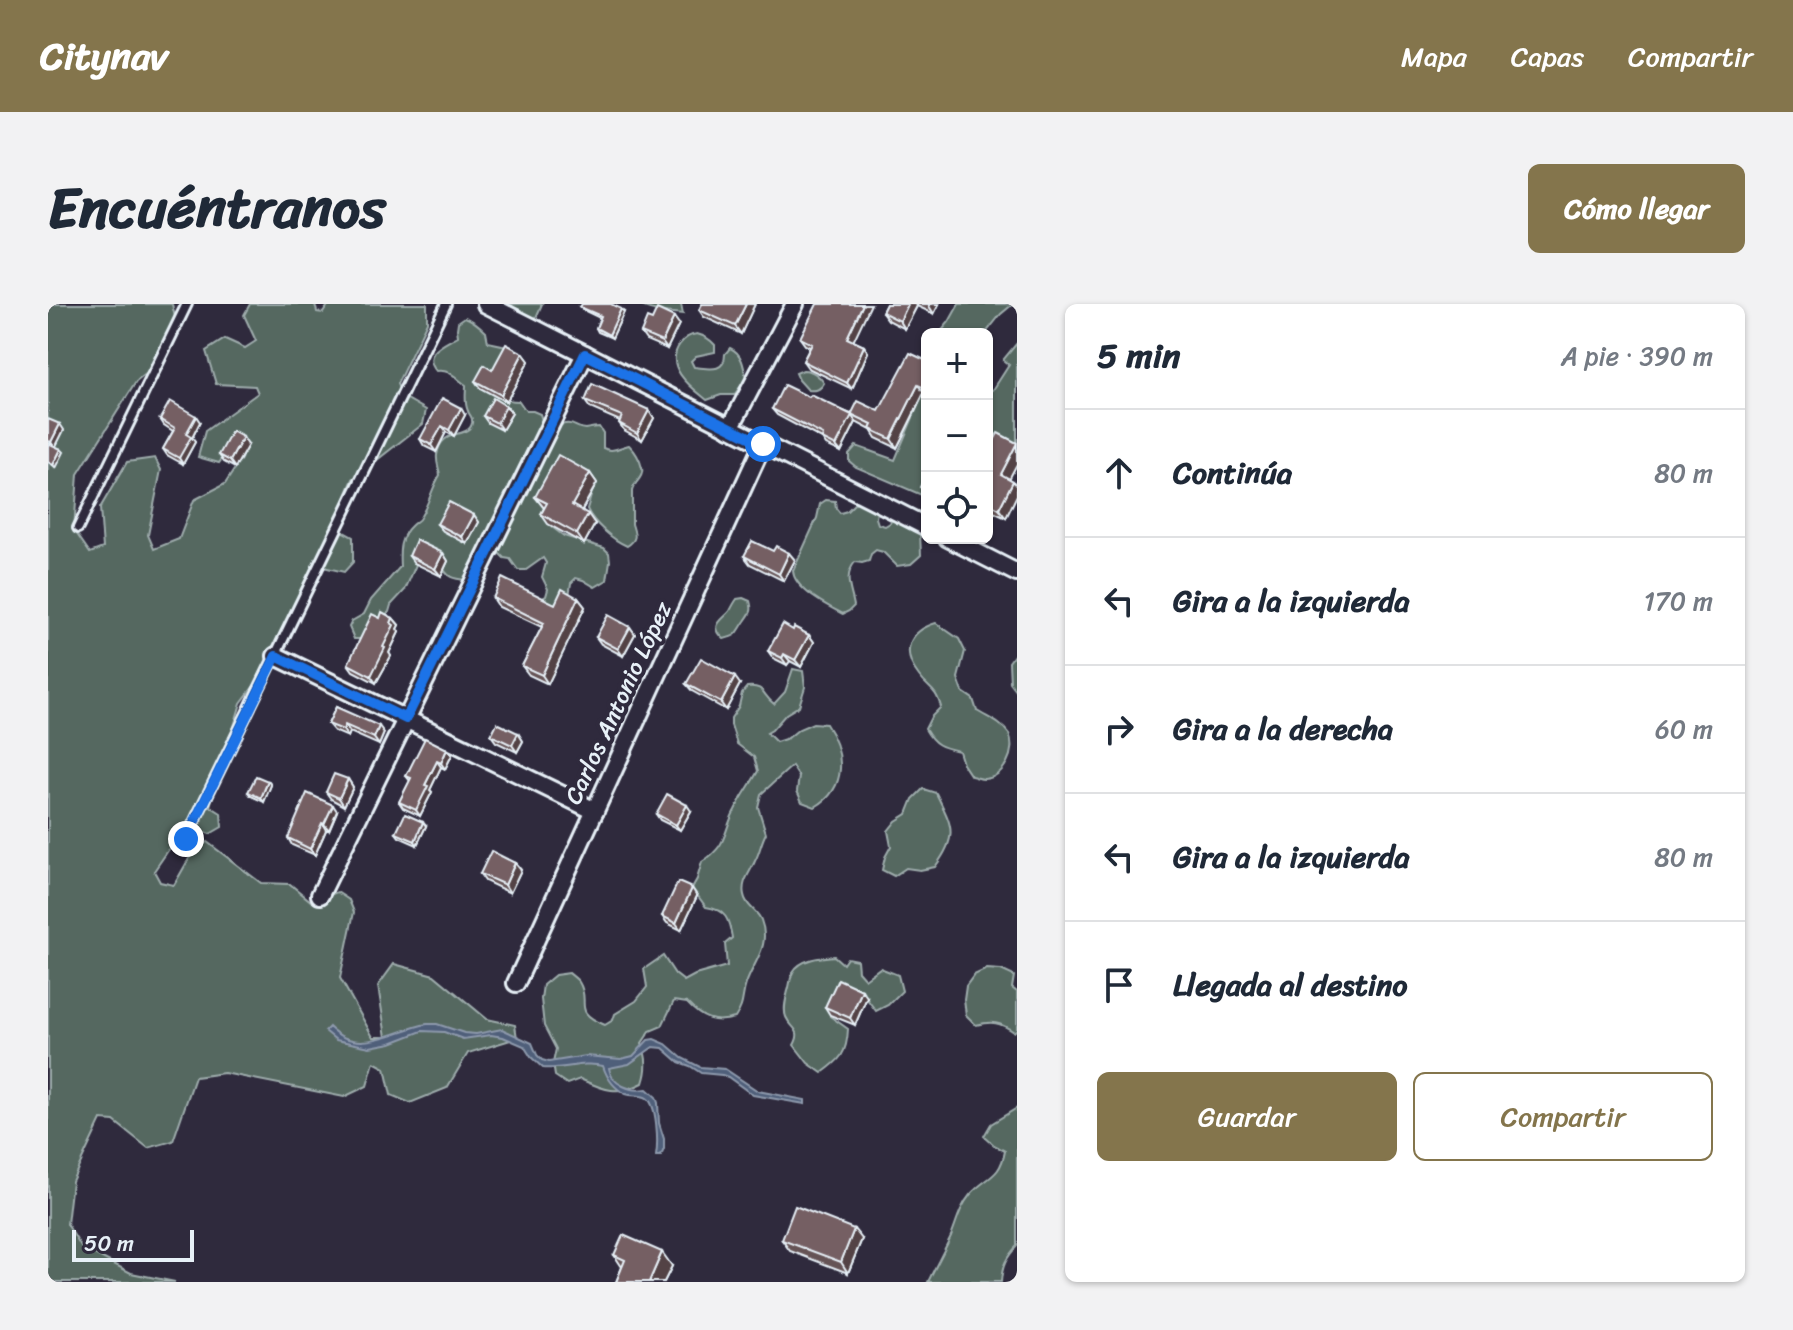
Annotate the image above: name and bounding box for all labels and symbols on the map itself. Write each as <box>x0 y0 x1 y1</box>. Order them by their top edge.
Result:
route start <box>745 426 781 462</box>
street label: Carlos Antonio López <box>552 594 684 812</box>
route end <box>168 821 204 857</box>
scale bar <box>72 1226 194 1262</box>

